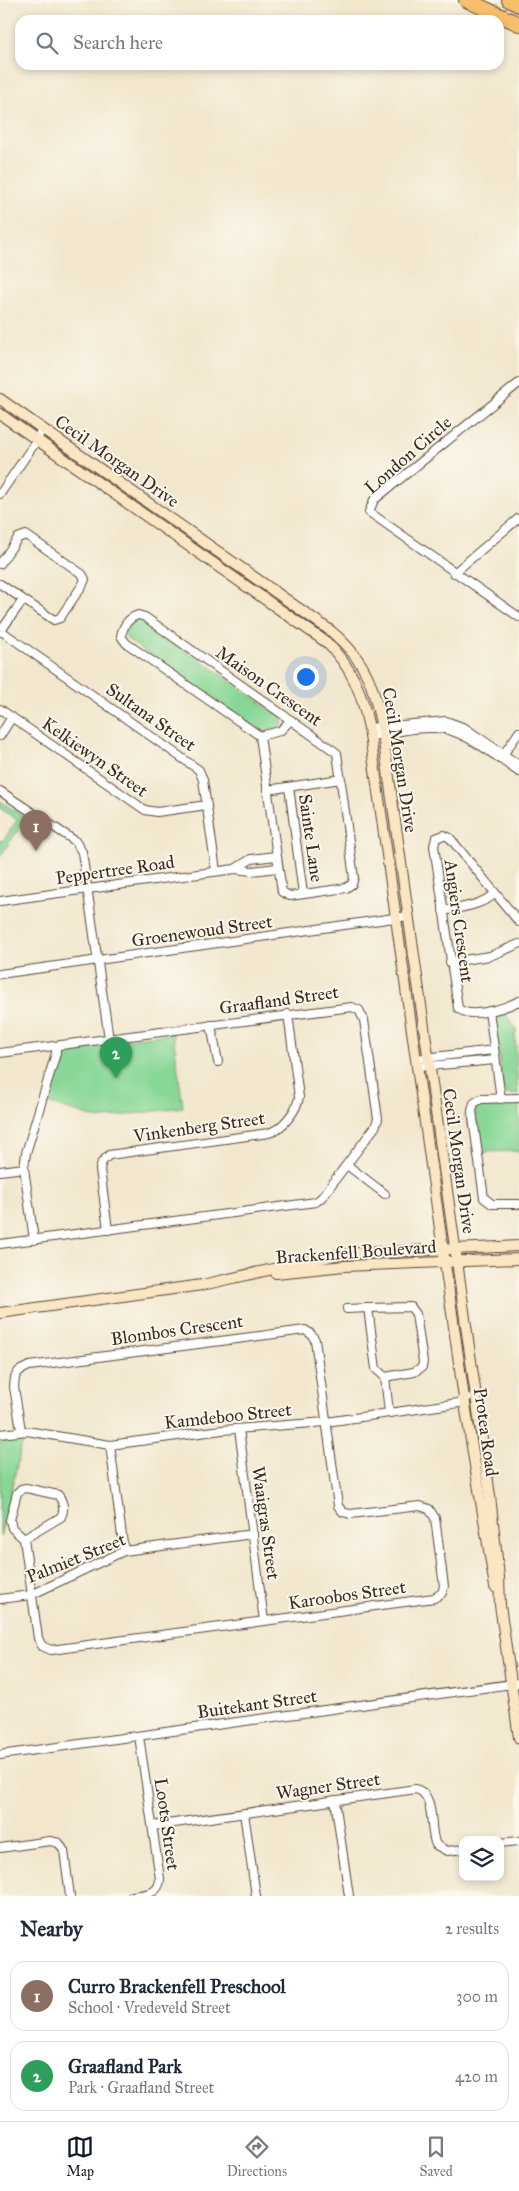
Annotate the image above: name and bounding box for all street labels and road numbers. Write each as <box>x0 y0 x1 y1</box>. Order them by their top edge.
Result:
street label: Cecil Morgan Drive <box>50 410 183 513</box>
street label: London Circle <box>360 411 456 499</box>
street label: Maison Crescent <box>212 641 327 731</box>
street label: Sultana Street <box>102 678 201 756</box>
street label: Cecil Morgan Drive <box>377 686 422 834</box>
street label: Kelkiewyn Street <box>38 712 153 802</box>
street label: Sainte Lane <box>294 793 328 883</box>
street label: Peppertree Road <box>54 851 176 889</box>
street label: Angiers Crescent <box>438 857 479 985</box>
street label: Groenewoud Street <box>130 910 274 952</box>
street label: Graafland Street <box>218 981 341 1019</box>
street label: Cecil Morgan Drive <box>437 1087 480 1235</box>
street label: Vinkenberg Street <box>131 1107 267 1148</box>
street label: Brackenfell Boulevard <box>275 1235 437 1269</box>
street label: Blombos Crescent <box>109 1310 245 1350</box>
street label: Protea Road <box>469 1386 503 1478</box>
street label: Kamdeboo Street <box>163 1398 293 1434</box>
street label: Waaigras Street <box>246 1465 285 1582</box>
street label: Palmiet Street <box>23 1528 129 1588</box>
street label: Karoobos Street <box>287 1576 408 1614</box>
street label: Buitekant Street <box>196 1685 319 1723</box>
street label: Wagner Street <box>275 1768 382 1805</box>
street label: Loots Street <box>150 1776 184 1872</box>

